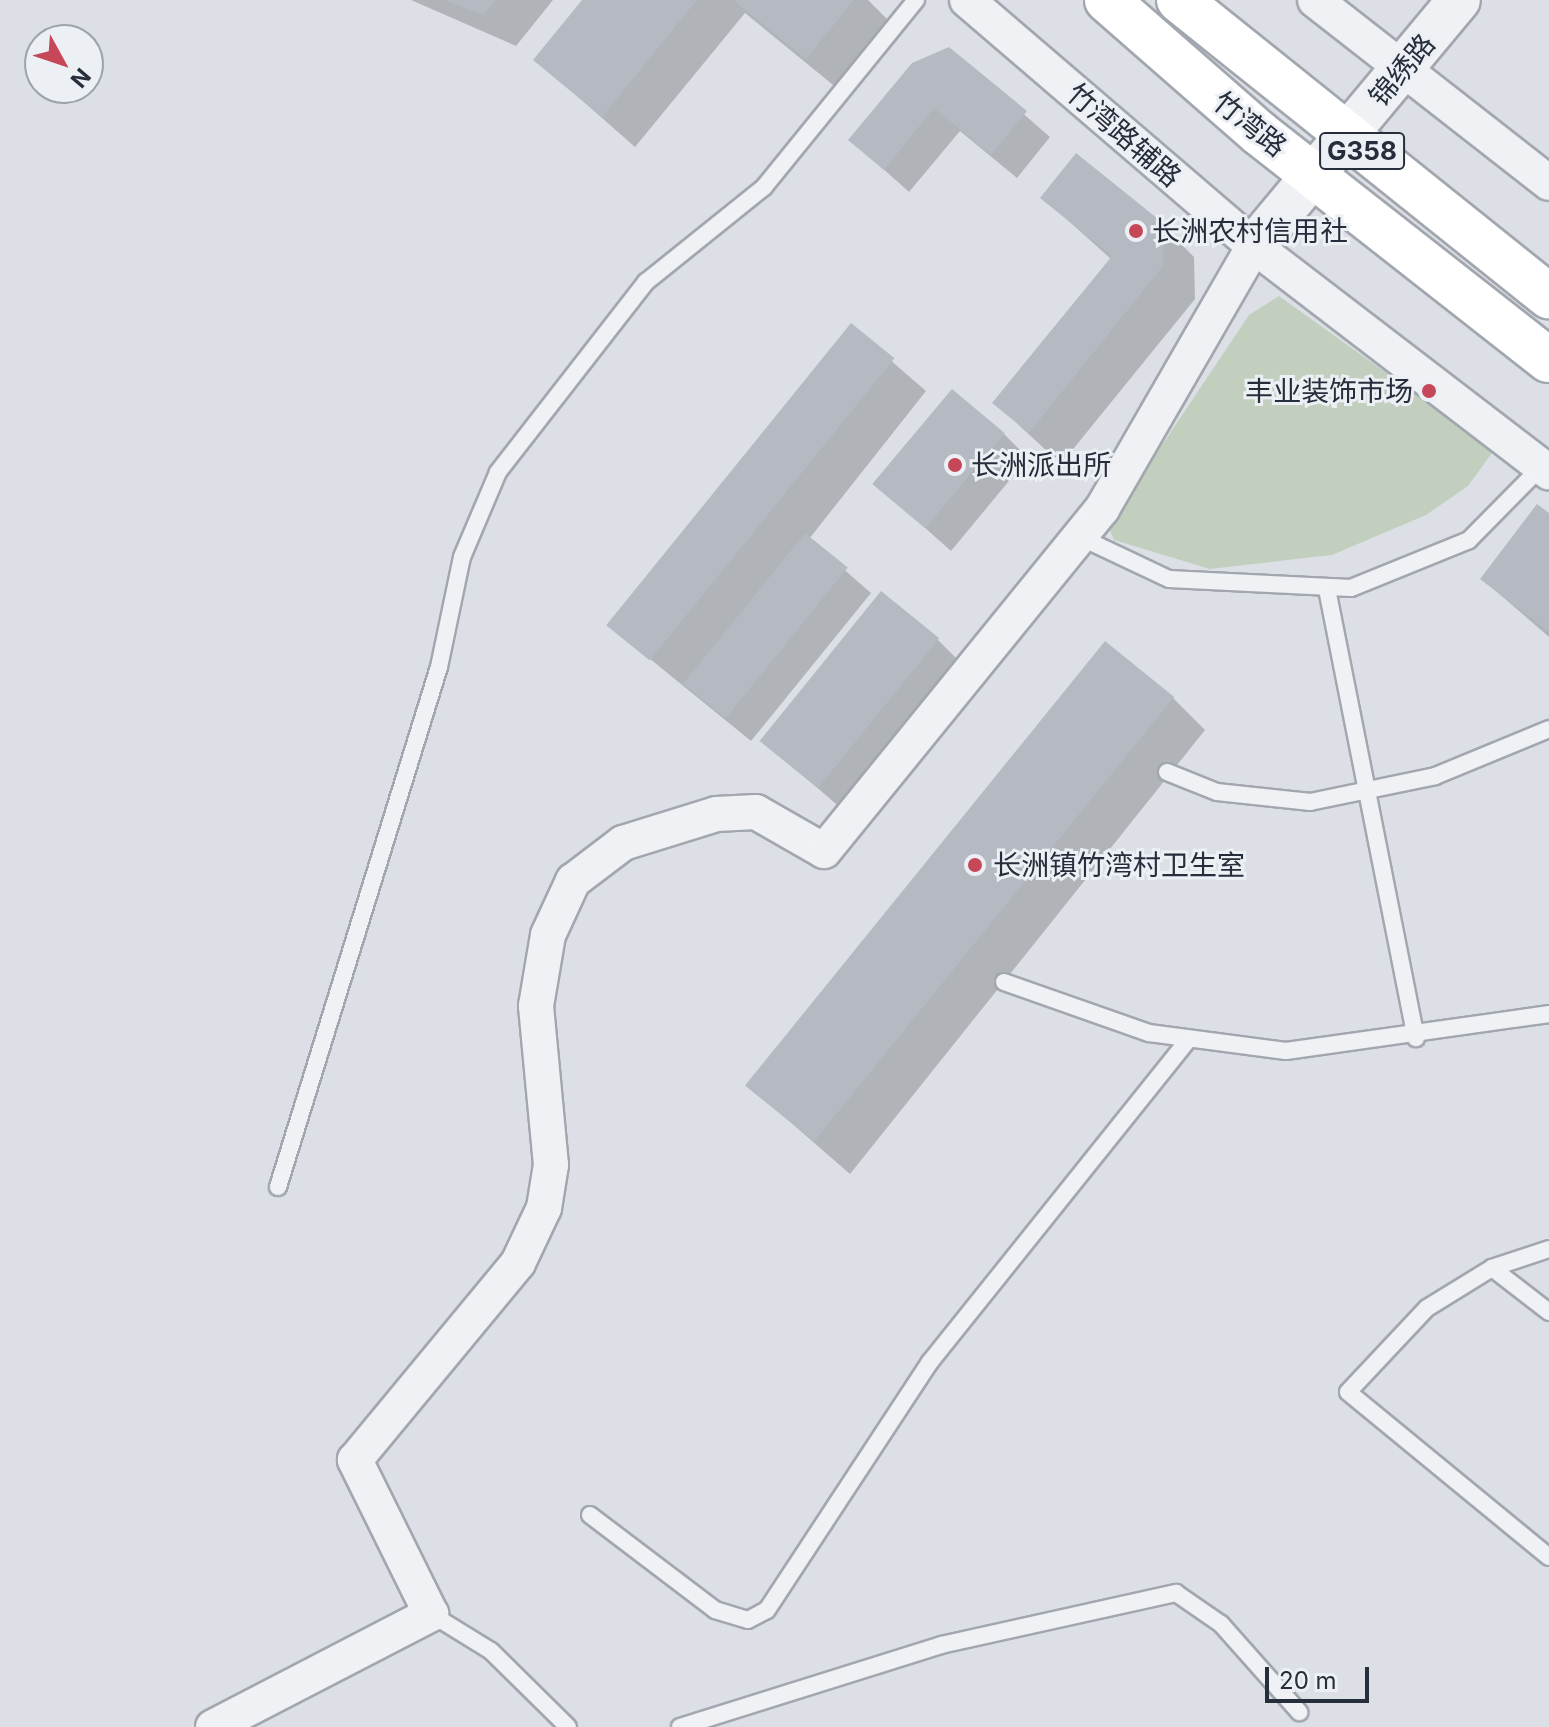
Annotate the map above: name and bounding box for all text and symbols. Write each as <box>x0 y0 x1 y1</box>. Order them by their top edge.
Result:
north arrow <box>24 24 104 104</box>
street label: 锦绣路 <box>1362 27 1442 113</box>
text: N <box>66 63 96 93</box>
street label: 竹湾路辅路 <box>1060 76 1188 194</box>
street label: 竹湾路 <box>1207 85 1293 163</box>
road number: G358 <box>1318 129 1406 173</box>
place label: 长洲农村信用社 <box>1152 214 1348 248</box>
marker: 长洲农村信用社 <box>1127 222 1145 240</box>
place label: 丰业装饰市场 <box>1245 374 1413 408</box>
marker: 丰业装饰市场 <box>1420 382 1438 400</box>
place label: 长洲派出所 <box>971 448 1111 482</box>
marker: 长洲派出所 <box>946 456 964 474</box>
place label: 长洲镇竹湾村卫生室 <box>993 848 1245 882</box>
marker: 长洲镇竹湾村卫生室 <box>964 854 986 876</box>
scale bar <box>1269 1651 1373 1701</box>
text: 20 m <box>1279 1666 1337 1695</box>

